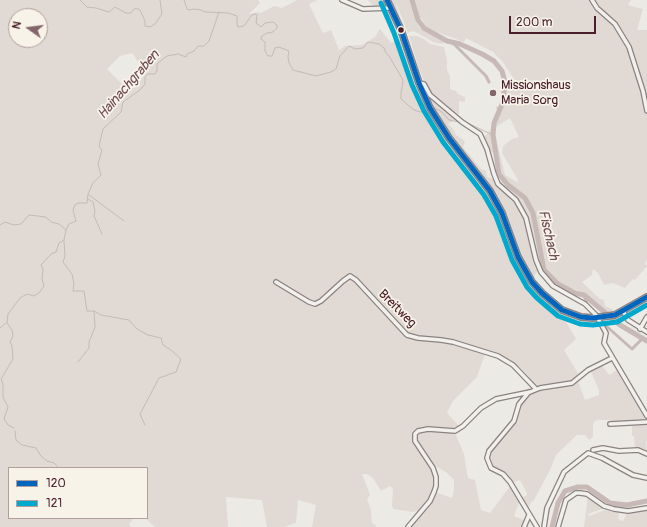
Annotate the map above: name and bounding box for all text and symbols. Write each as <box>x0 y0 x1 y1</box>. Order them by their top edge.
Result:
north arrow <box>8 8 48 48</box>
scale bar <box>511 8 598 34</box>
text: 200 m <box>516 15 552 30</box>
text: N <box>10 20 24 30</box>
unlabelled marker <box>396 25 406 35</box>
water label: Hainachgraben <box>95 47 163 123</box>
place label: Missionshaus Maria Sorg <box>501 78 571 109</box>
marker: Missionshaus Maria Sorg <box>488 88 498 98</box>
water label: Fischach <box>534 208 562 262</box>
street label: Breitweg <box>375 287 419 331</box>
legend <box>8 467 148 519</box>
text: 120 <box>46 476 66 491</box>
text: 121 <box>46 496 62 511</box>

